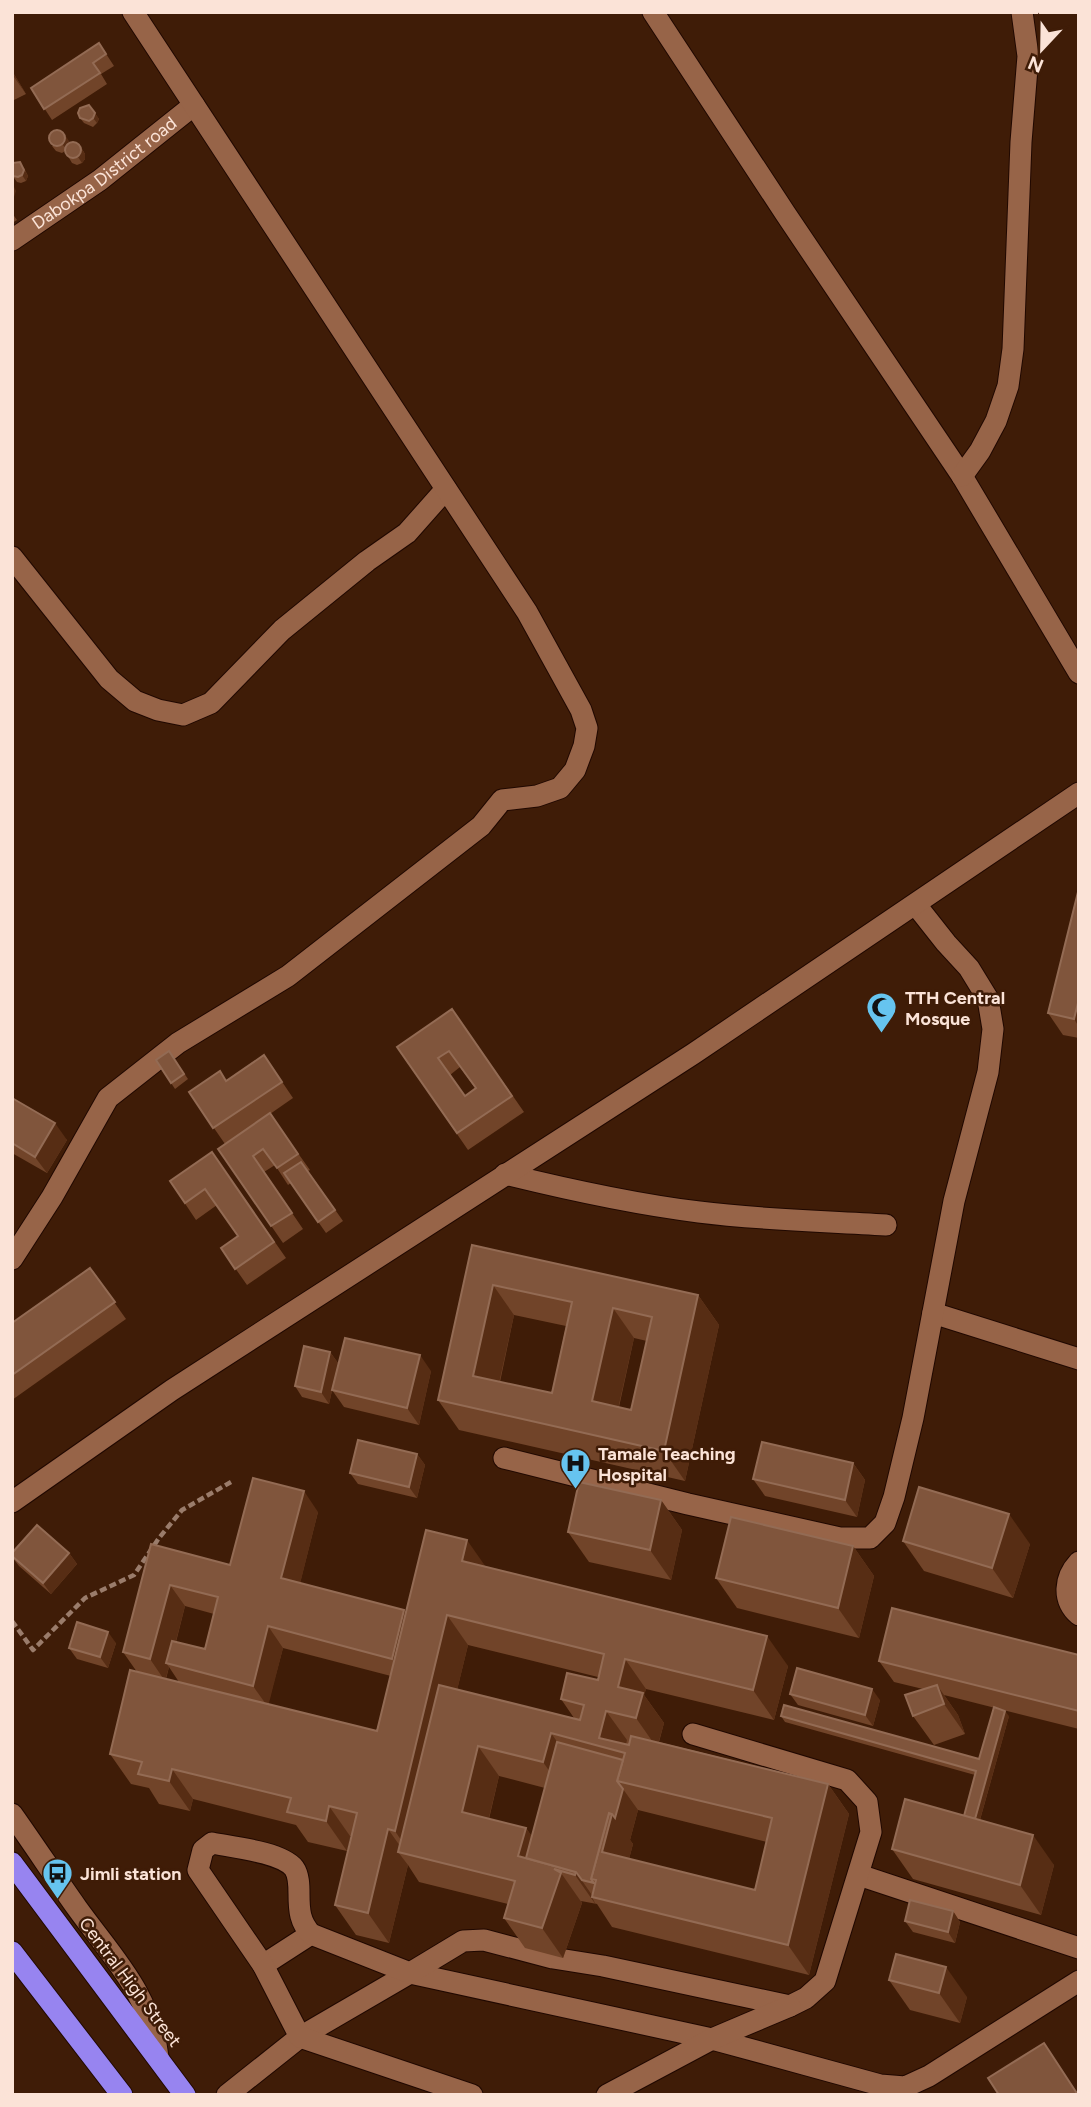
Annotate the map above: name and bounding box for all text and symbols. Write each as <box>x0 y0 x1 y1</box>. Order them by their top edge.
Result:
north arrow <box>1007 14 1077 84</box>
text: N <box>1025 51 1047 78</box>
street label: Dabokpa District road <box>28 112 181 234</box>
place label: TTH Central Mosque <box>905 987 1005 1030</box>
mosque icon: TTH Central Mosque <box>865 991 899 1035</box>
place label: Tamale Teaching Hospital <box>598 1443 736 1486</box>
hospital icon: Tamale Teaching Hospital <box>558 1447 592 1491</box>
bus stop icon: Jimli station <box>40 1857 74 1901</box>
place label: Jimli station <box>80 1863 181 1885</box>
street label: Central High Street <box>74 1913 186 2051</box>

